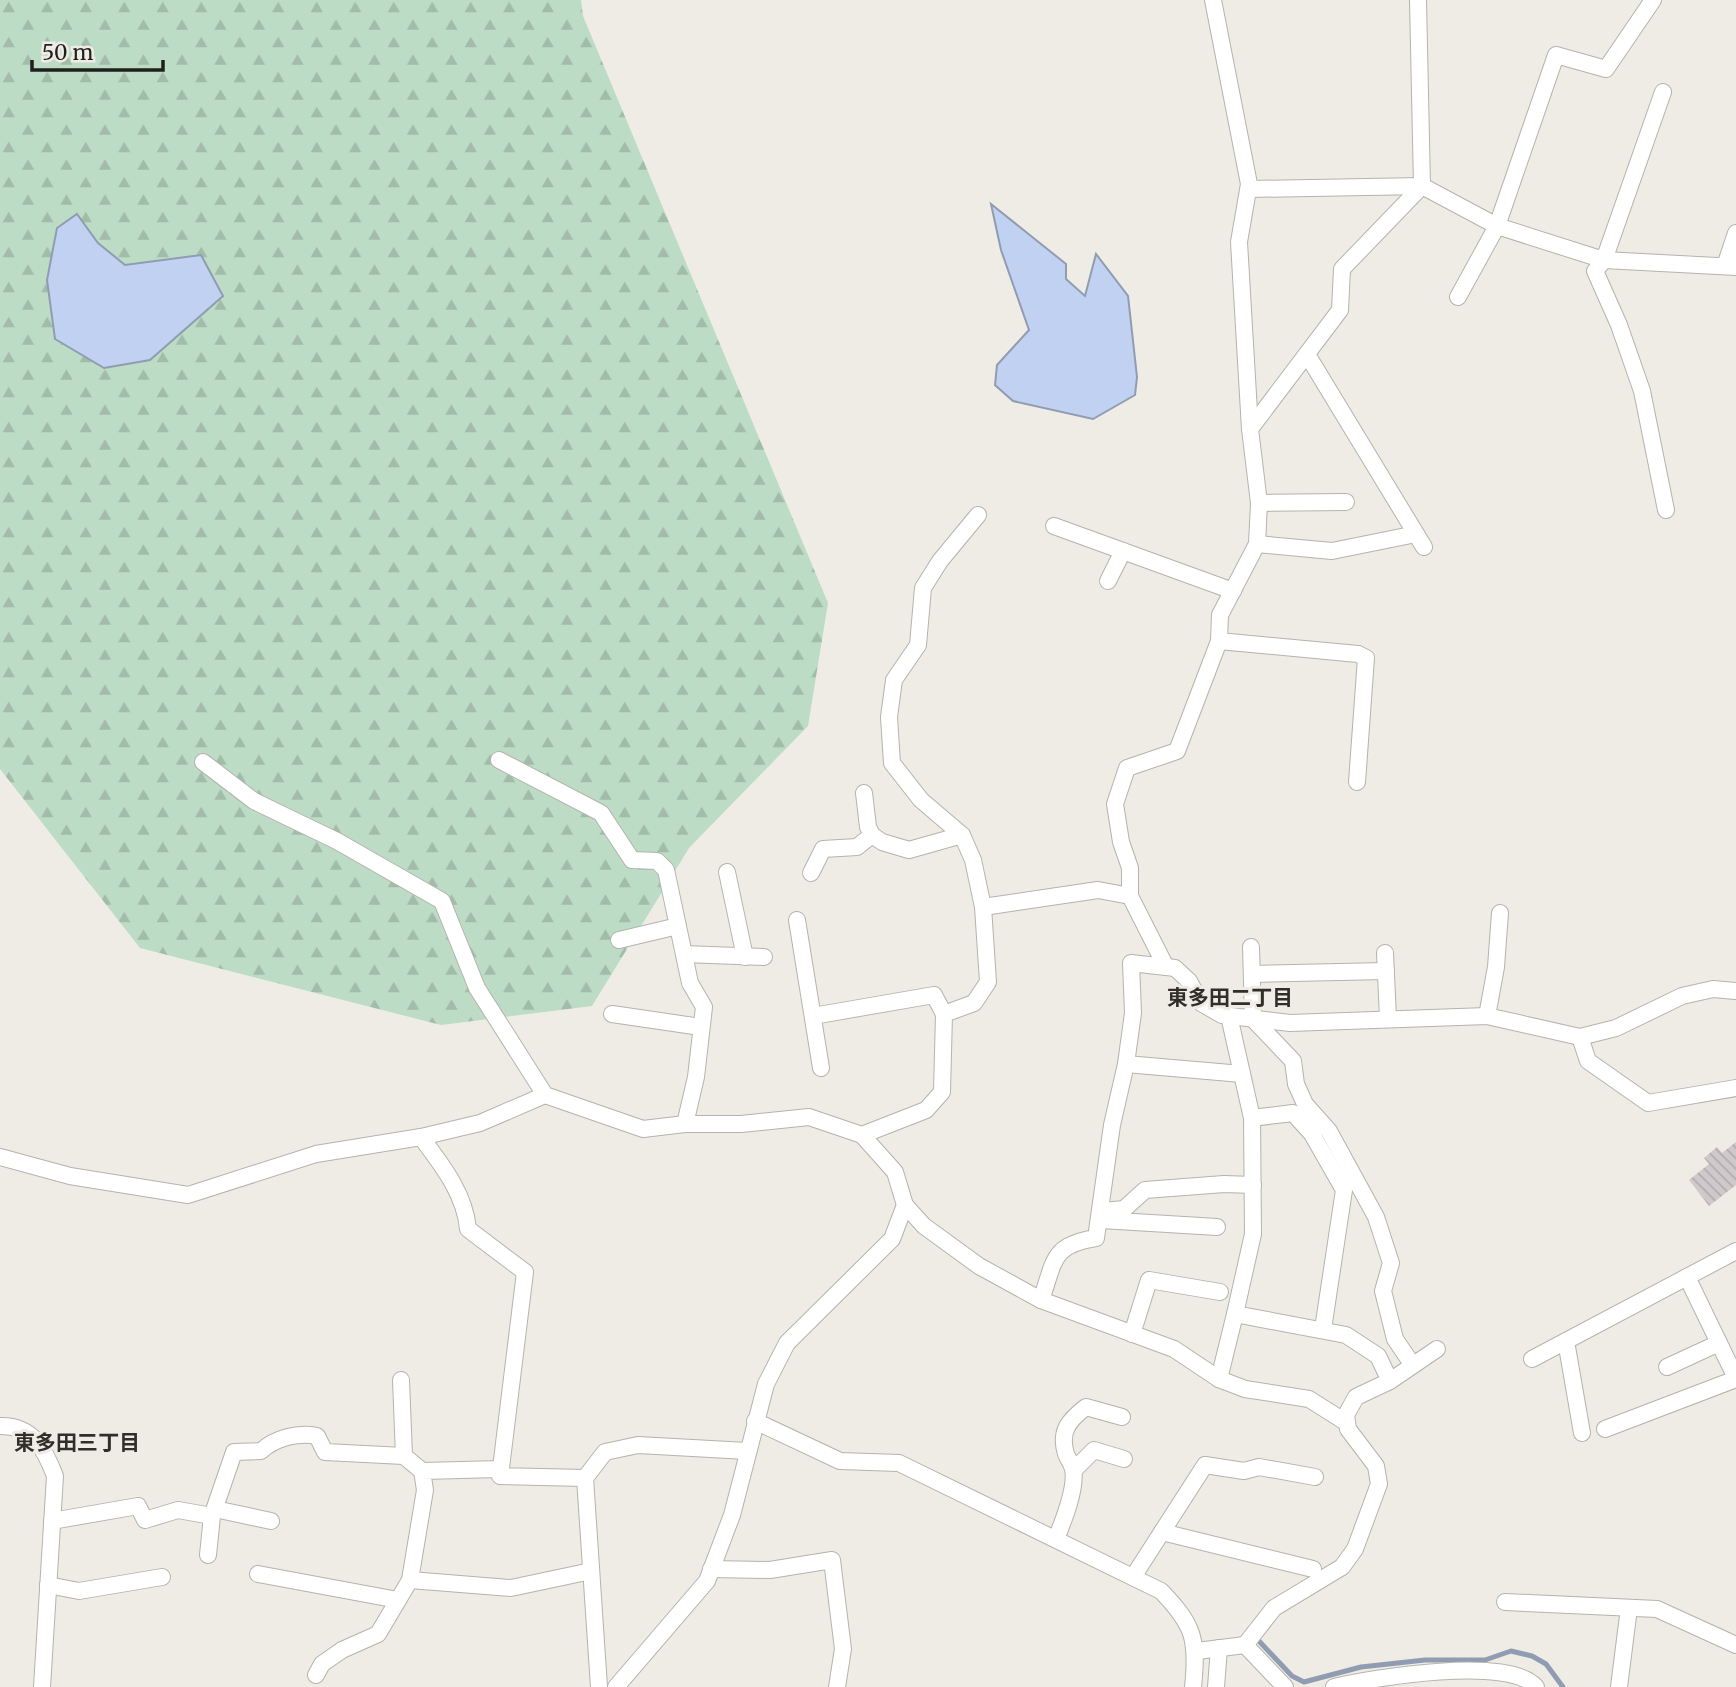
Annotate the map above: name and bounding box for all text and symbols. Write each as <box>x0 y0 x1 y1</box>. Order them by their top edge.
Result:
scale bar <box>32 28 163 72</box>
text: 50 m <box>42 39 93 66</box>
district label: 東多田二丁目 <box>1167 984 1293 1011</box>
district label: 東多田三丁目 <box>14 1429 140 1456</box>

